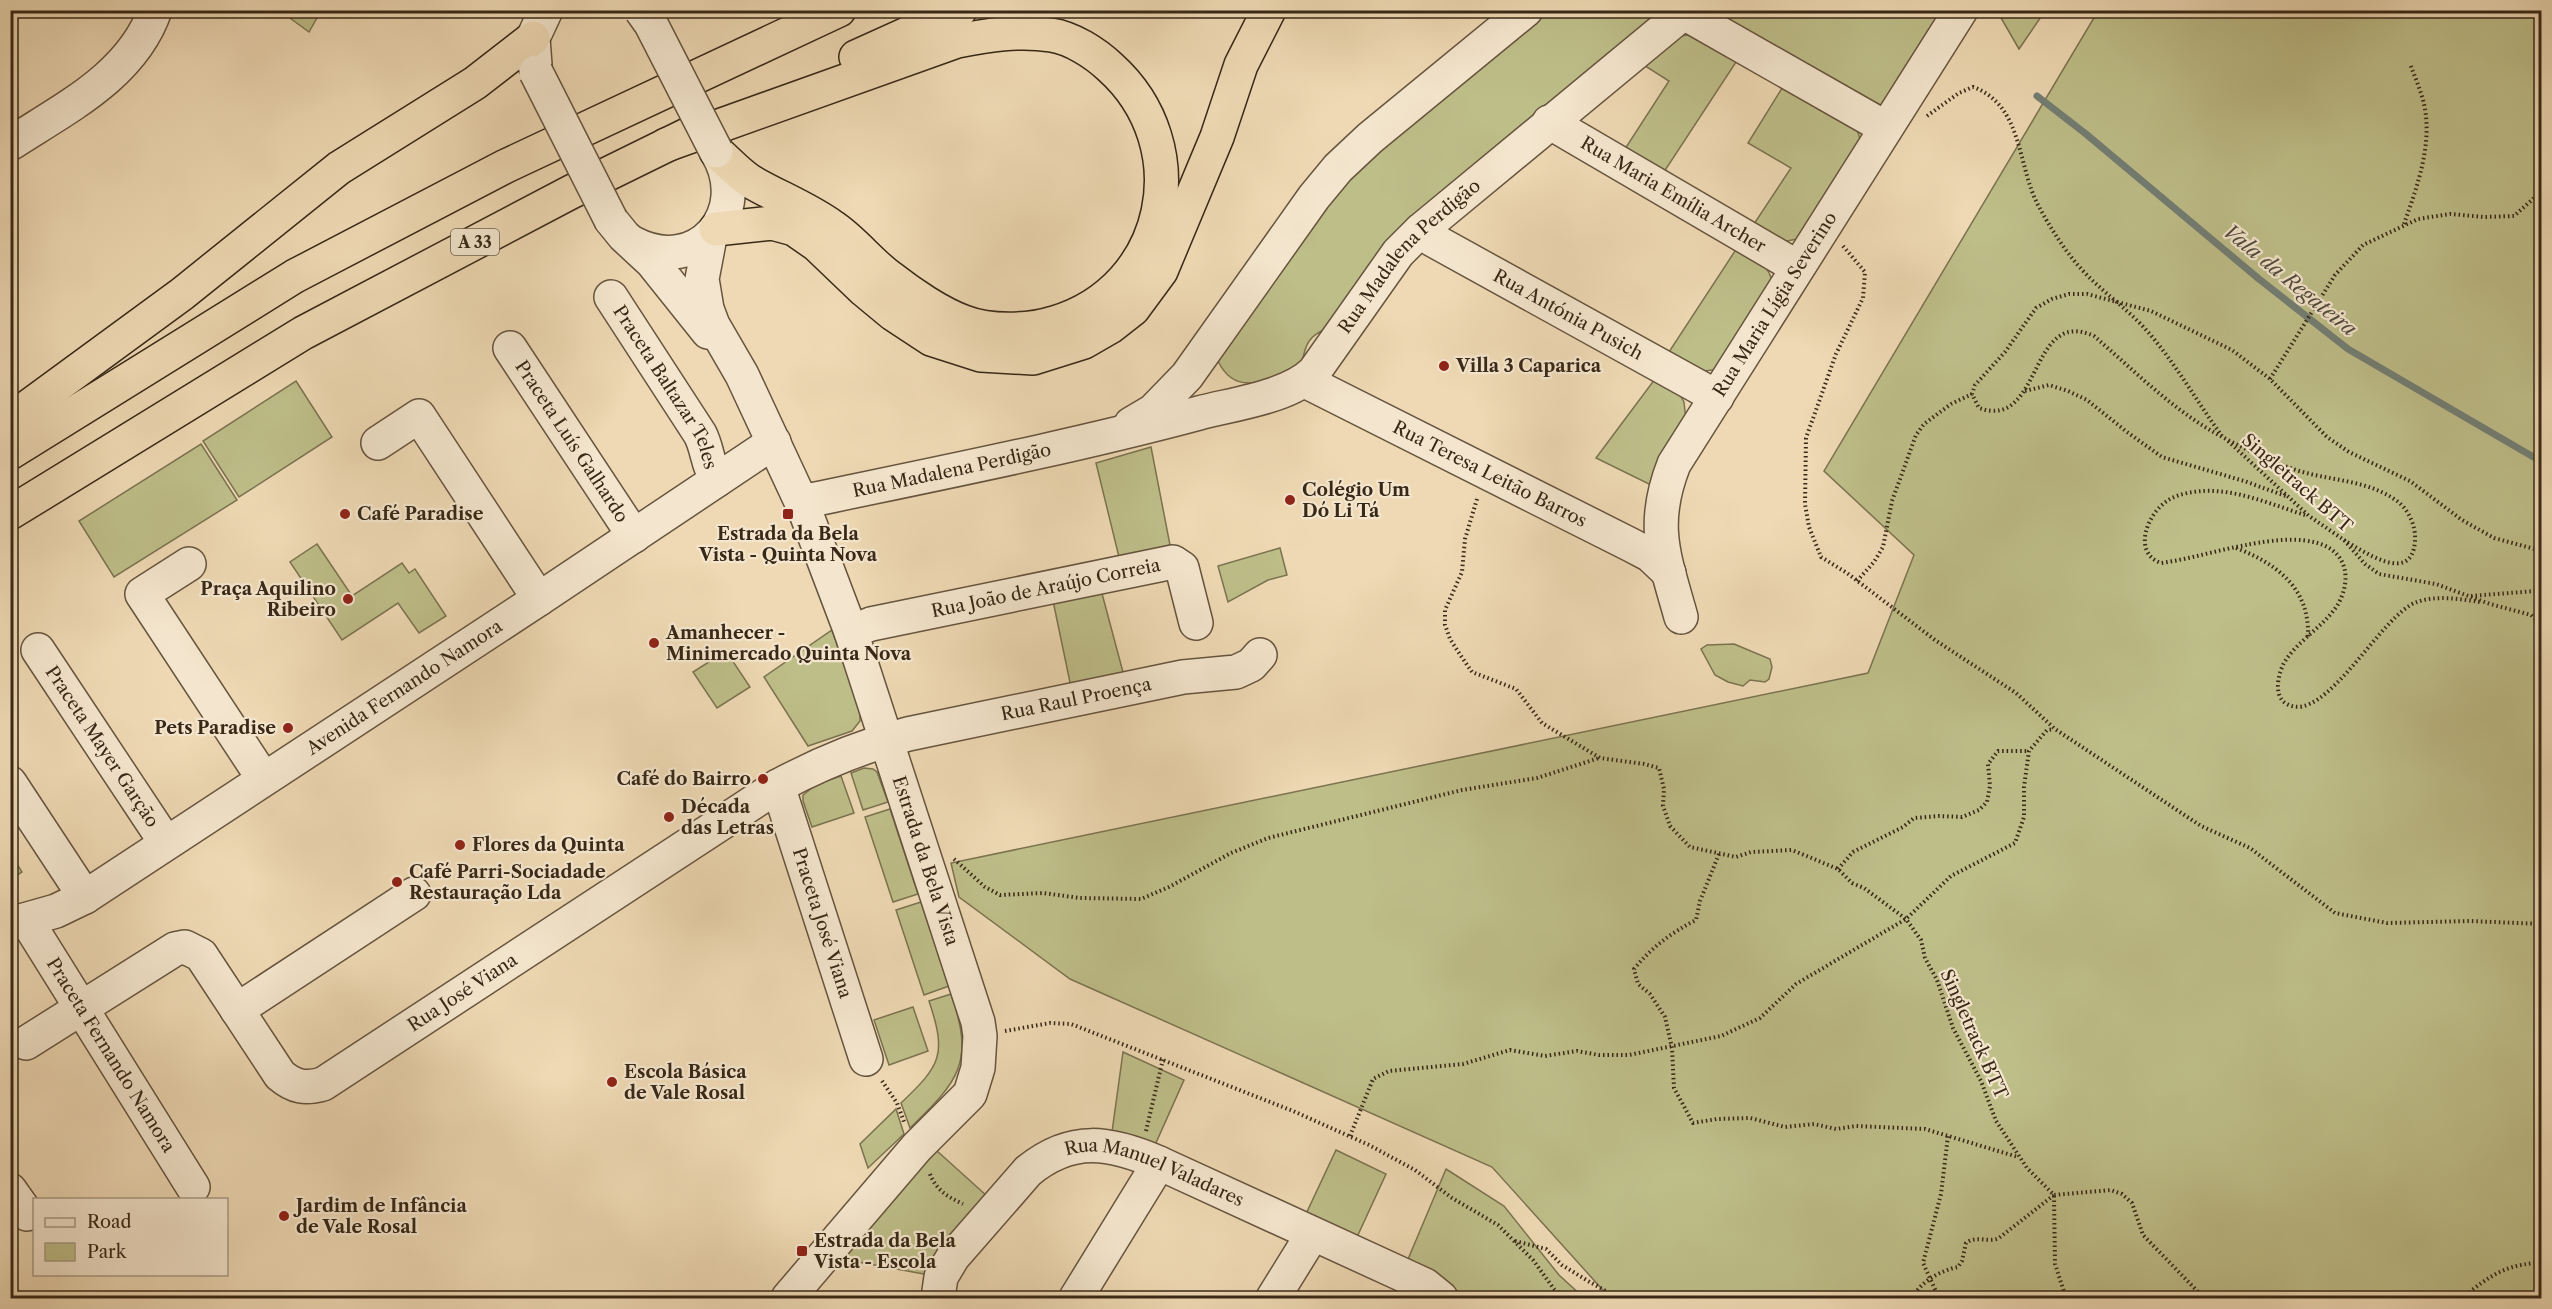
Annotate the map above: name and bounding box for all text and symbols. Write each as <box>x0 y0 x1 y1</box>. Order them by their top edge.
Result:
street label: Rua Maria Emília Archer <box>1577 132 1770 258</box>
street label: Rua Madalena Perdigão <box>1334 175 1485 338</box>
street label: Rua Maria Lígia Severino <box>1708 208 1842 401</box>
water label: Vala da Regateira <box>2219 219 2361 341</box>
road number: A 33 <box>451 229 499 255</box>
street label: Rua Antónia Pusich <box>1489 265 1647 365</box>
street label: Praceta Baltazar Teles <box>608 301 722 472</box>
place label: Villa 3 Caparica <box>1455 355 1602 377</box>
street label: Praceta Luís Galhardo <box>510 356 633 527</box>
marker: Villa 3 Caparica <box>1437 359 1451 373</box>
street label: Rua Teresa Leitão Barros <box>1389 416 1591 532</box>
street label: Singletrack BTT <box>2237 429 2357 537</box>
street label: Rua Madalena Perdigão <box>850 438 1053 502</box>
place label: Colégio Um Dó Li Tá <box>1302 479 1410 522</box>
marker: Colégio Um Dó Li Tá <box>1283 493 1297 507</box>
place label: Café Paradise <box>357 503 484 525</box>
marker: Café Paradise <box>338 507 352 521</box>
marker: Estrada da Bela Vista - Quinta Nova <box>781 507 795 521</box>
place label: Estrada da Bela Vista - Quinta Nova <box>698 523 878 566</box>
street label: Rua João de Araújo Correia <box>929 554 1163 622</box>
place label: Praça Aquilino Ribeiro <box>200 578 336 621</box>
marker: Praça Aquilino Ribeiro <box>341 592 355 606</box>
street label: Avenida Fernando Namora <box>301 615 507 760</box>
place label: Amanhecer - Minimercado Quinta Nova <box>665 622 912 665</box>
marker: Amanhecer - Minimercado Quinta Nova <box>647 636 661 650</box>
street label: Praceta Mayer Garção <box>41 662 164 832</box>
street label: Rua Raul Proença <box>999 673 1154 725</box>
place label: Pets Paradise <box>154 717 276 739</box>
marker: Pets Paradise <box>281 721 295 735</box>
place label: Café do Bairro <box>617 768 751 790</box>
marker: Café do Bairro <box>756 772 770 786</box>
street label: Estrada da Bela Vista <box>888 773 964 949</box>
place label: Década das Letras <box>681 796 774 839</box>
marker: Década das Letras <box>662 810 676 824</box>
place label: Flores da Quinta <box>472 834 625 856</box>
marker: Flores da Quinta <box>453 838 467 852</box>
street label: Praceta José Viana <box>788 845 857 1002</box>
place label: Café Parri-Sociadade Restauração Lda <box>409 861 606 904</box>
marker: Café Parri-Sociadade Restauração Lda <box>390 875 404 889</box>
street label: Rua José Viana <box>404 949 522 1036</box>
street label: Praceta Fernando Namora <box>42 954 180 1157</box>
street label: Singletrack BTT <box>1936 966 2013 1103</box>
place label: Escola Básica de Vale Rosal <box>624 1061 747 1104</box>
marker: Escola Básica de Vale Rosal <box>605 1075 619 1089</box>
street label: Rua Manuel Valadares <box>1062 1135 1247 1211</box>
place label: Jardim de Infância de Vale Rosal <box>293 1195 468 1238</box>
legend <box>33 1198 228 1276</box>
marker: Jardim de Infância de Vale Rosal <box>277 1209 291 1223</box>
text: Road <box>87 1211 132 1233</box>
place label: Estrada da Bela Vista - Escola <box>813 1230 956 1273</box>
text: Park <box>87 1241 128 1263</box>
marker: Estrada da Bela Vista - Escola <box>795 1244 809 1258</box>

